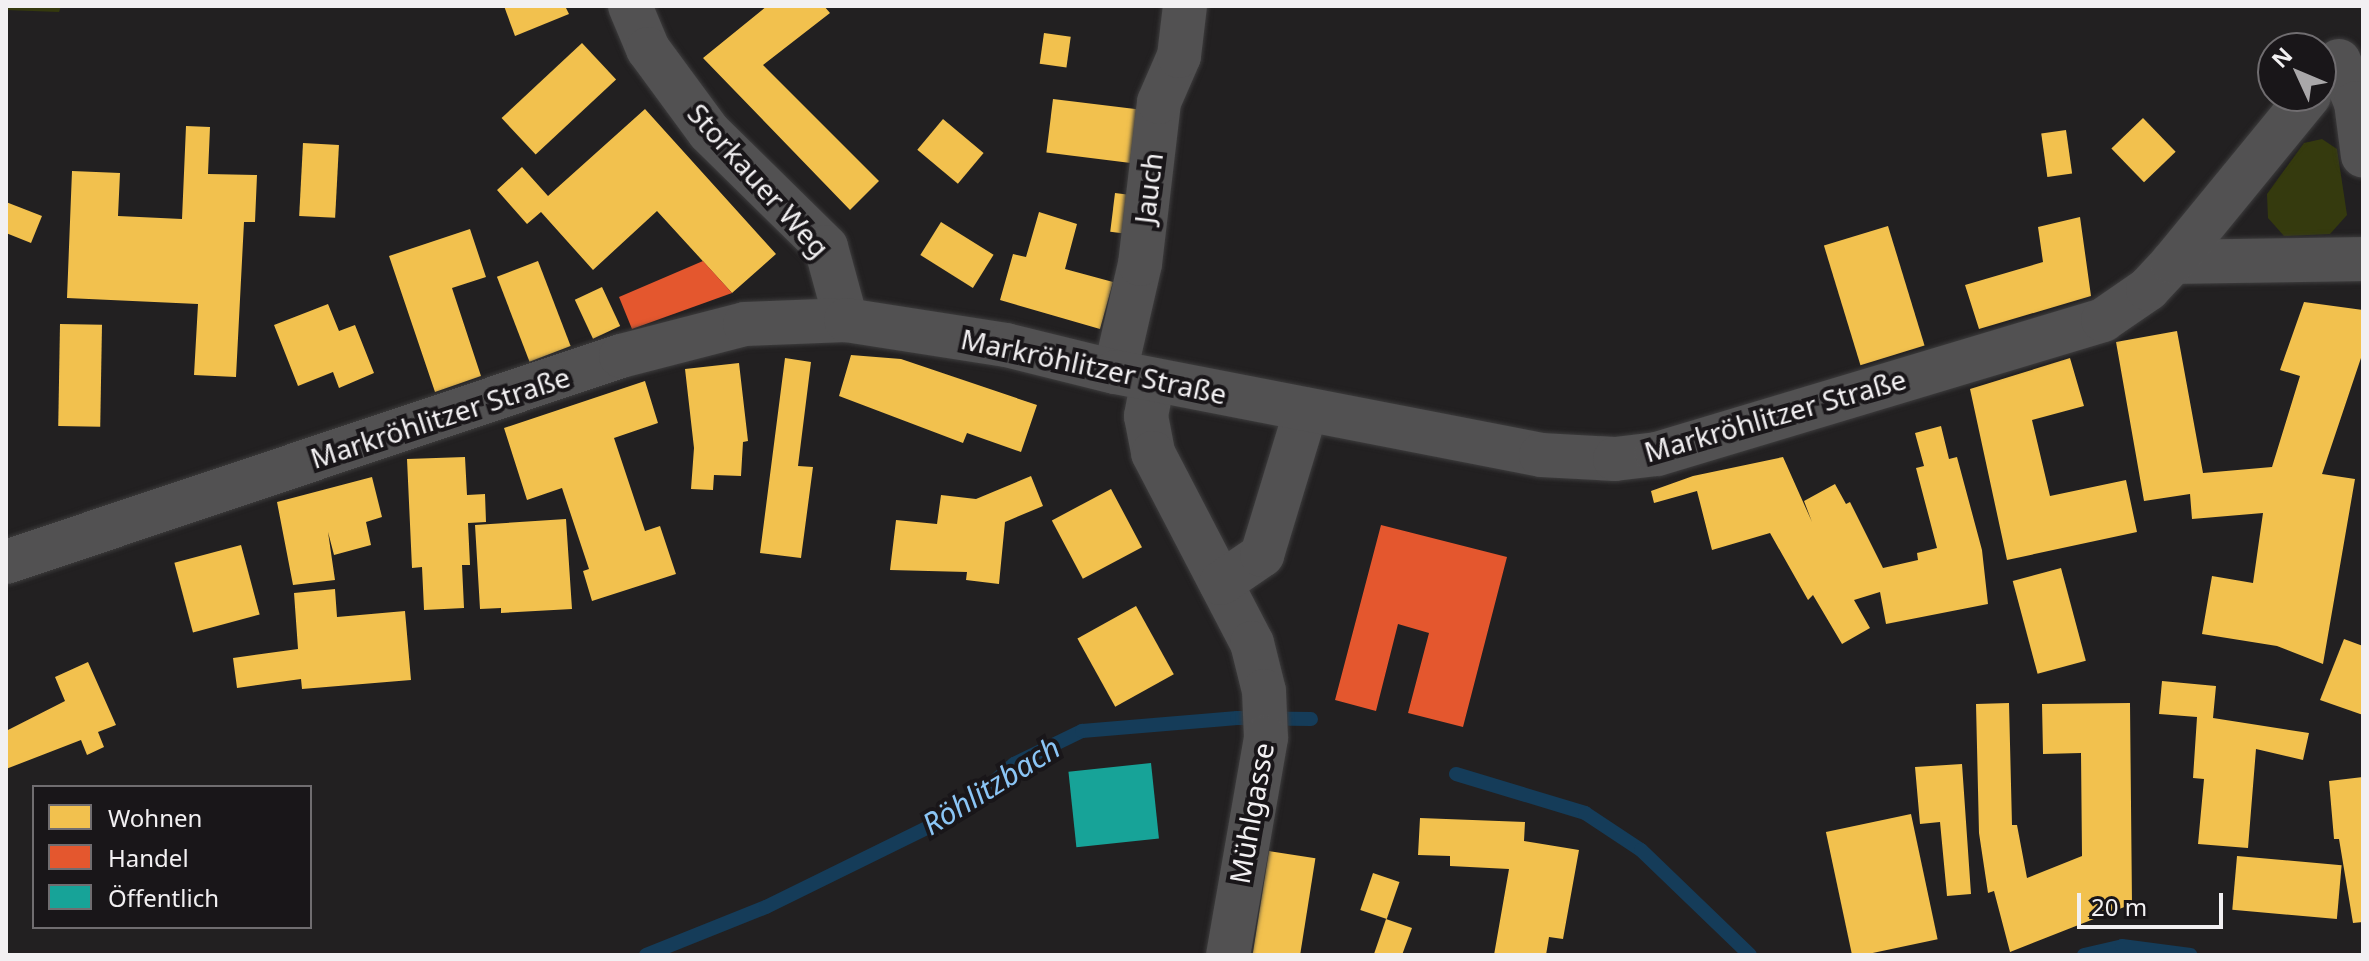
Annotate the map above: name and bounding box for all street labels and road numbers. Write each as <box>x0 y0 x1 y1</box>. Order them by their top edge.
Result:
street label: Storkauer Weg <box>681 96 837 264</box>
street label: Jauch <box>1127 151 1169 225</box>
street label: Markröhlitzer Straße <box>958 321 1230 411</box>
street label: Markröhlitzer Straße <box>306 359 574 475</box>
street label: Markröhlitzer Straße <box>1640 362 1910 468</box>
street label: Mühlgasse <box>1222 740 1280 886</box>

